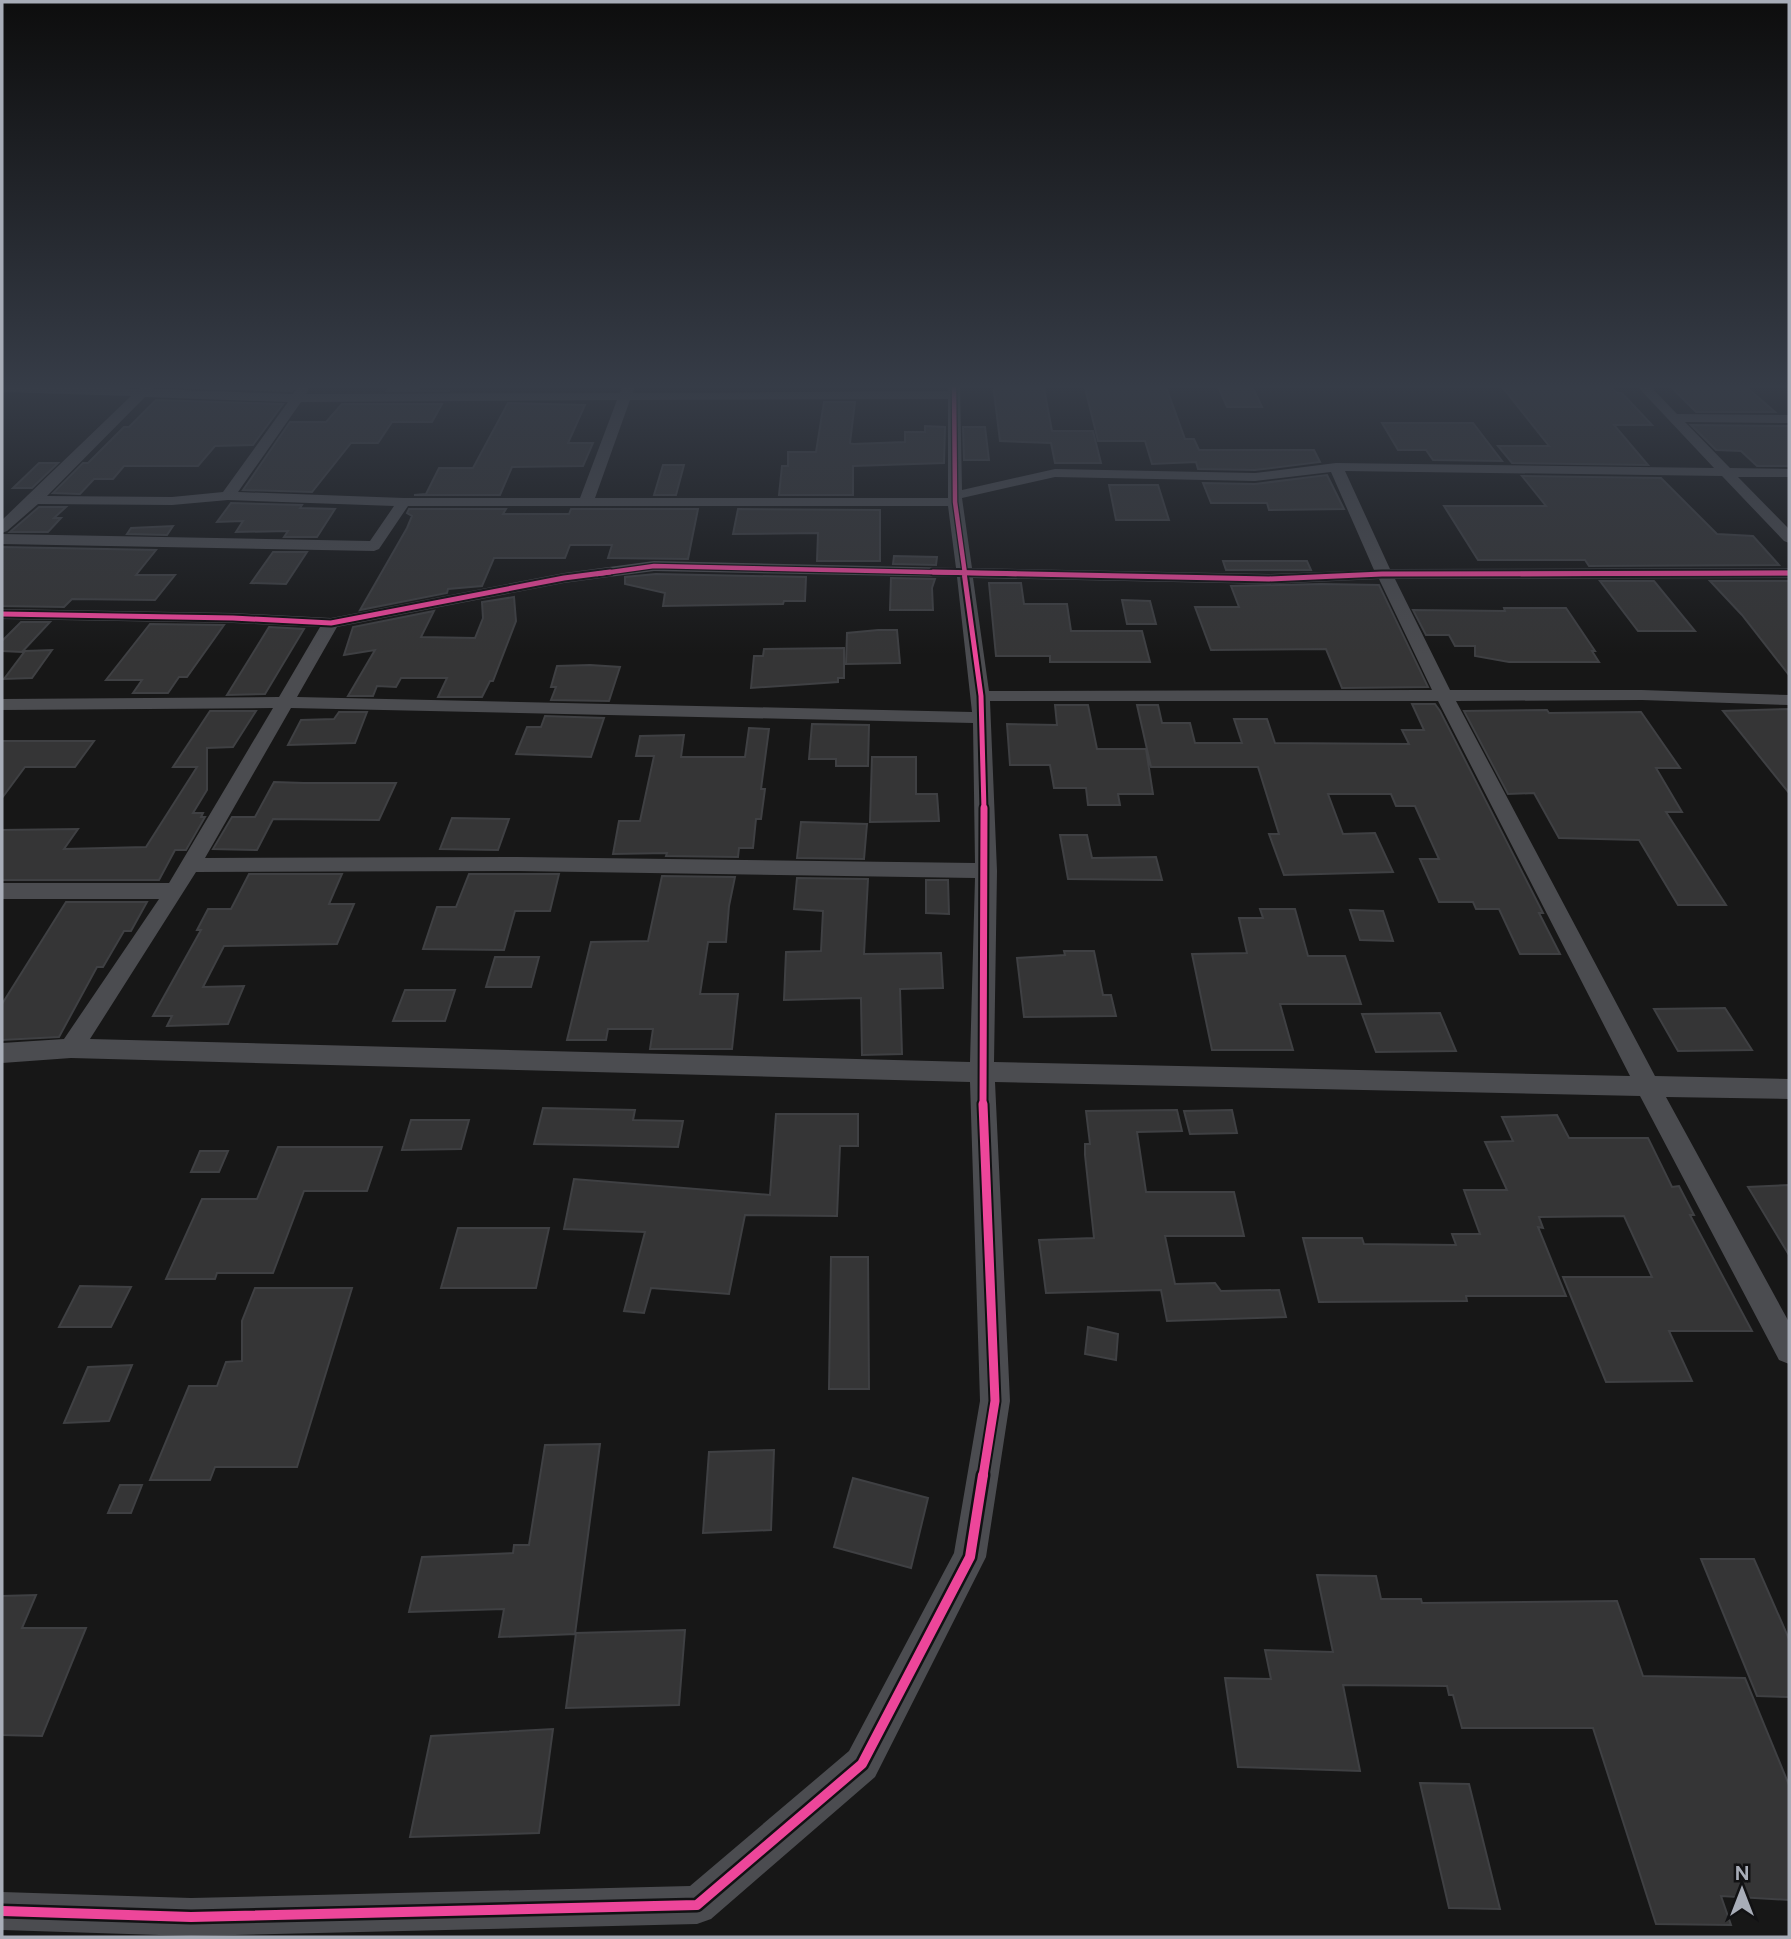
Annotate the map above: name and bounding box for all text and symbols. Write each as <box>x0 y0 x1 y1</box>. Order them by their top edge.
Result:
north arrow <box>1707 1855 1777 1925</box>
text: N <box>1735 1862 1749 1885</box>

